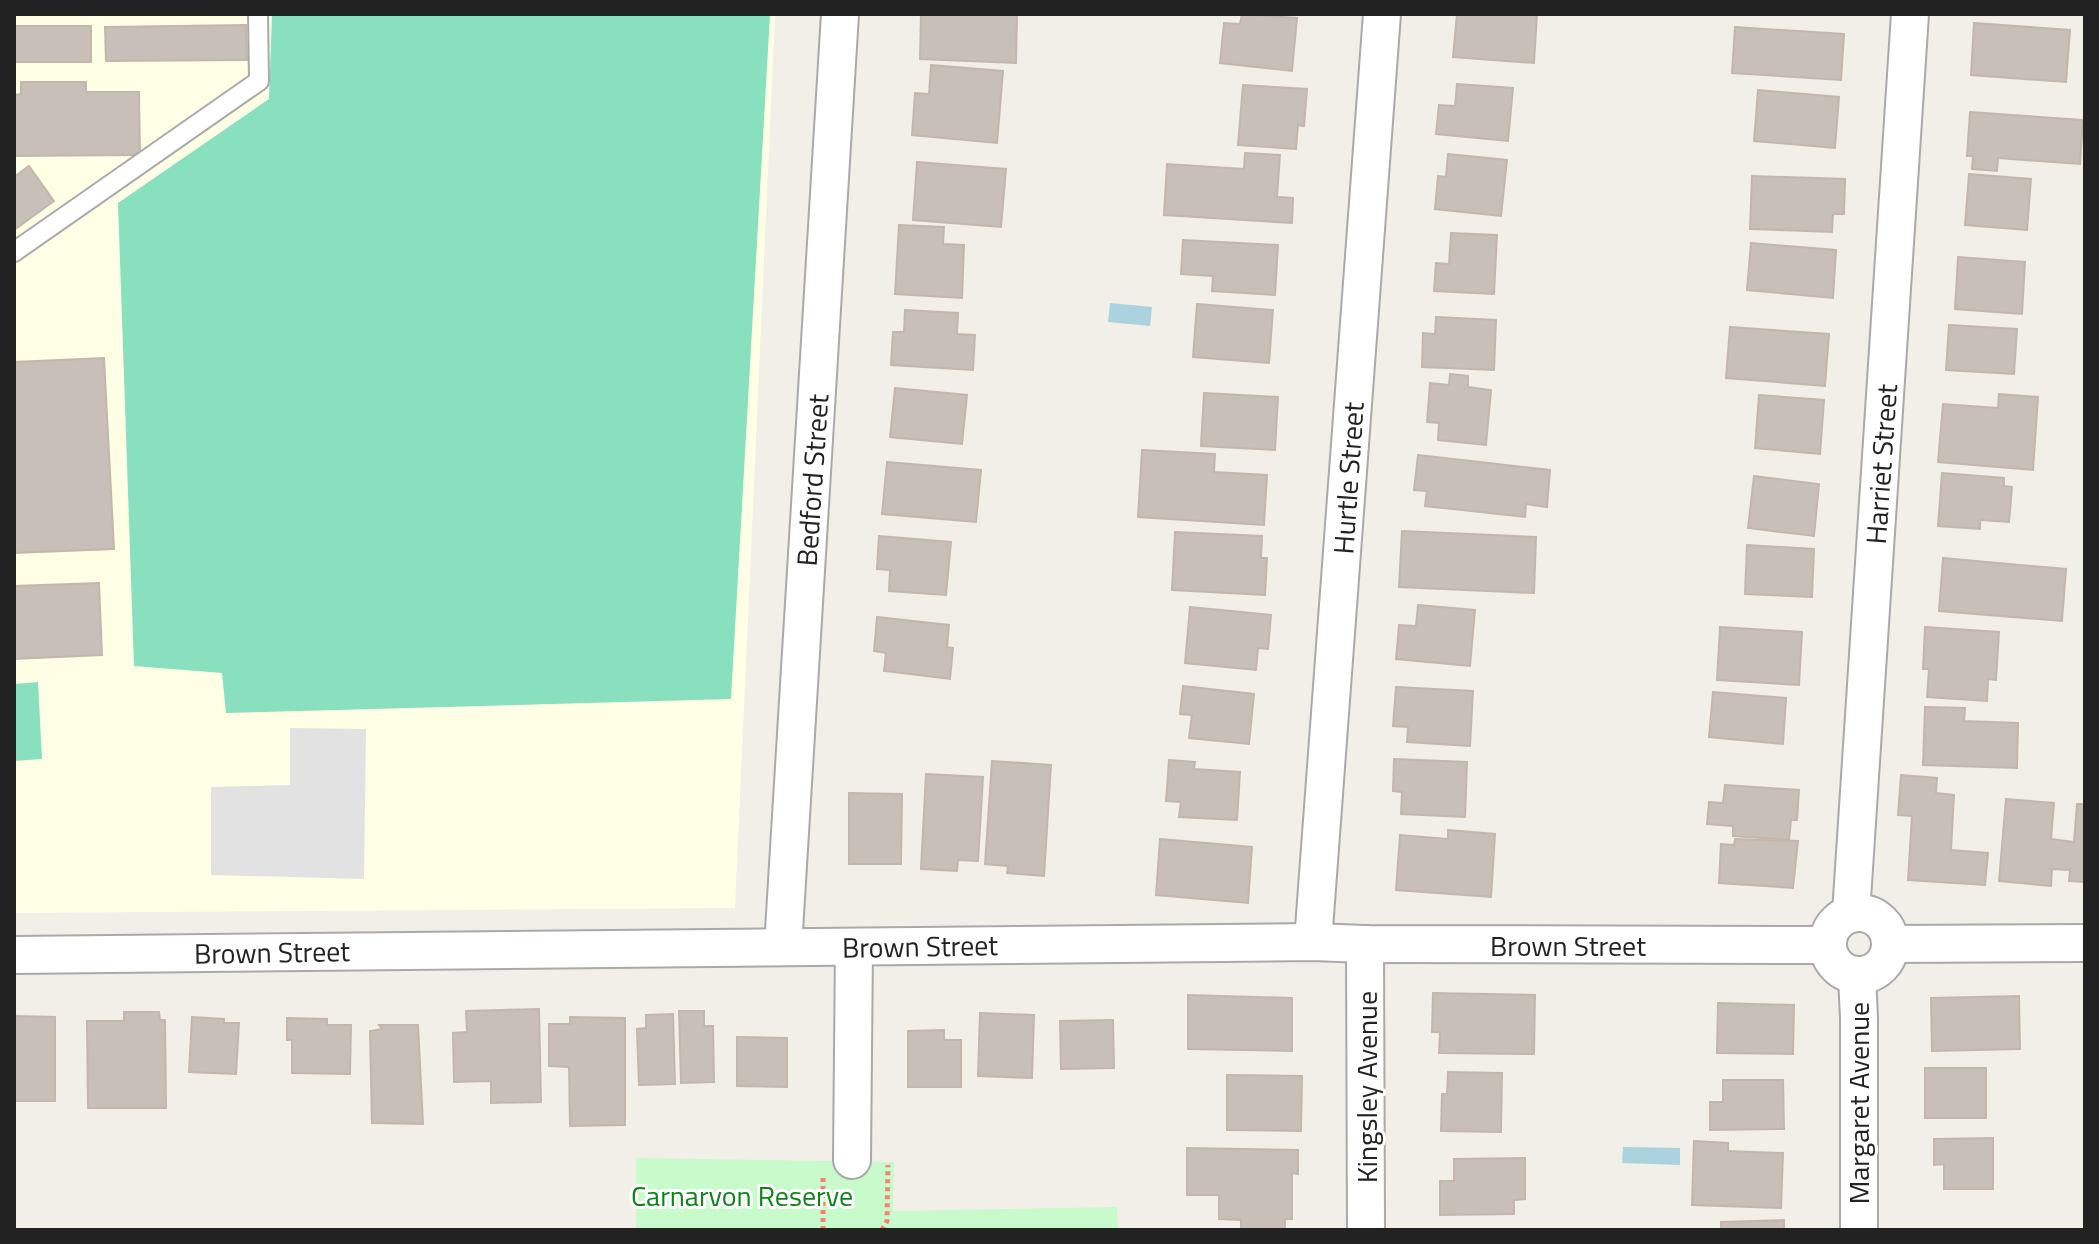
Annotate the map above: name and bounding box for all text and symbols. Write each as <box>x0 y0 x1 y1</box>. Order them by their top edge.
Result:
street label: Harriet Street <box>1854 382 1908 546</box>
street label: Bedford Street <box>785 392 839 568</box>
street label: Hurtle Street <box>1321 400 1375 555</box>
street label: Brown Street <box>842 923 999 969</box>
street label: Brown Street <box>1490 924 1646 967</box>
street label: Brown Street <box>194 929 351 975</box>
street label: Kingsley Avenue <box>1345 991 1388 1183</box>
street label: Margaret Avenue <box>1837 1002 1880 1204</box>
park label: Carnarvon Reserve <box>631 1174 853 1217</box>

